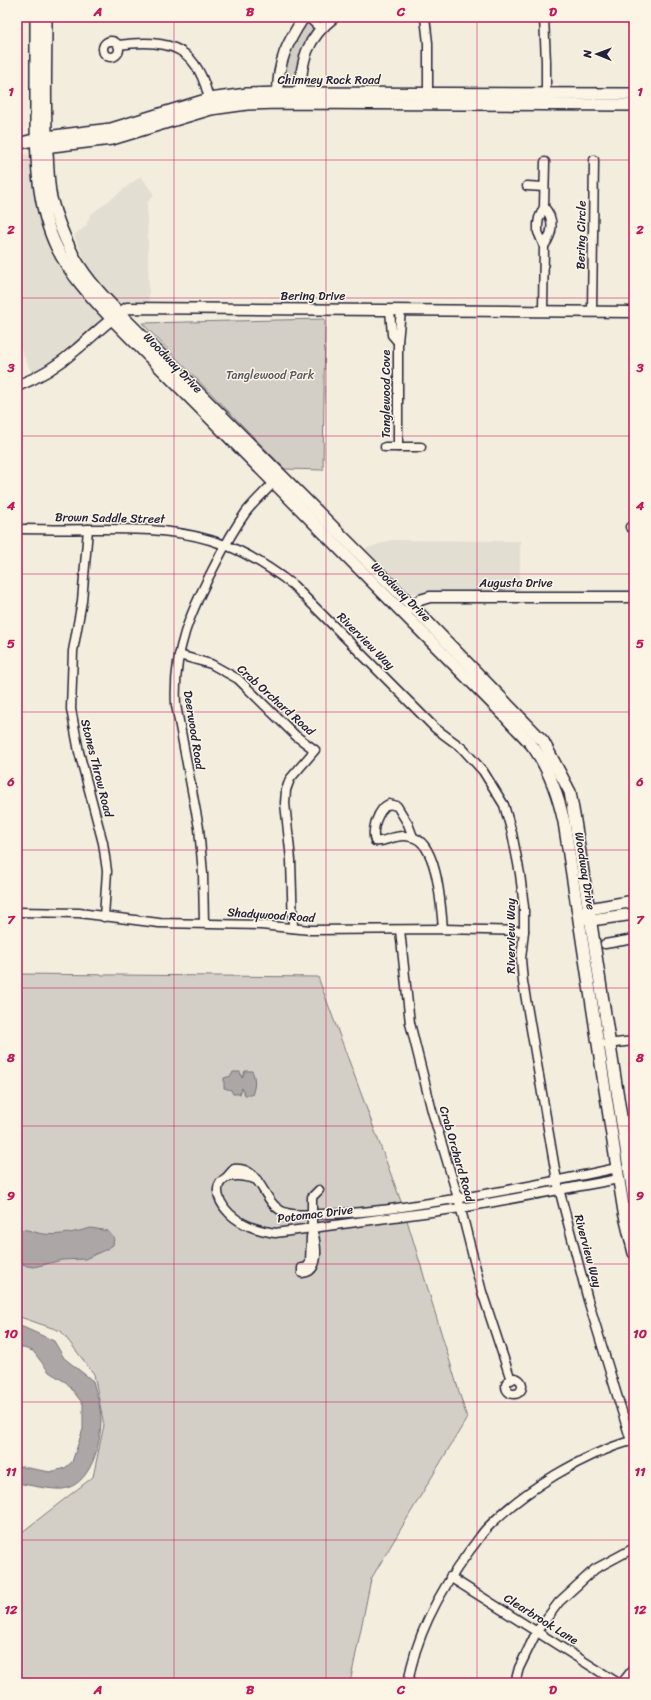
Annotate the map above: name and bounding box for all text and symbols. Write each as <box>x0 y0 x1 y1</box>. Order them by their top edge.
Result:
text: A <box>93 0 102 23</box>
text: B <box>246 0 255 23</box>
text: C <box>396 0 406 23</box>
text: D <box>549 0 557 23</box>
north arrow <box>577 34 617 74</box>
text: N <box>578 49 597 59</box>
street label: Chimney Rock Road <box>278 69 382 91</box>
text: 1 <box>8 80 14 103</box>
text: 1 <box>637 80 643 103</box>
street label: Bering Circle <box>569 200 593 270</box>
text: 2 <box>6 218 15 241</box>
text: 2 <box>635 218 644 241</box>
street label: Bering Drive <box>281 285 345 307</box>
street label: Woodway Drive <box>138 327 208 399</box>
street label: Tanglewood Cove <box>375 350 397 438</box>
text: 3 <box>6 356 15 379</box>
text: 3 <box>635 356 644 379</box>
park label: Tanglewood Park <box>226 364 315 386</box>
text: 4 <box>6 494 16 517</box>
text: 4 <box>635 494 645 517</box>
street label: Brown Saddle Street <box>55 506 166 530</box>
street label: Woodway Drive <box>365 556 437 628</box>
street label: Augusta Drive <box>478 572 553 594</box>
street label: Riverview Way <box>332 607 401 676</box>
text: 5 <box>7 632 15 655</box>
text: 5 <box>636 632 644 655</box>
street label: Crab Orchard Road <box>232 659 321 742</box>
street label: Deerwood Road <box>177 689 211 773</box>
street label: Stones Throw Road <box>74 717 120 821</box>
text: 6 <box>6 770 15 793</box>
text: 6 <box>635 770 644 793</box>
street label: Woodway Drive <box>568 831 602 911</box>
street label: Riverview Way <box>500 898 522 974</box>
street label: Shadywood Road <box>226 901 316 929</box>
text: 7 <box>7 908 16 931</box>
text: 7 <box>636 908 645 931</box>
text: 8 <box>6 1046 15 1069</box>
text: 8 <box>635 1046 644 1069</box>
street label: Crab Orchard Road <box>433 1103 481 1205</box>
text: 9 <box>7 1184 15 1207</box>
text: 9 <box>636 1184 644 1207</box>
street label: Potomac Drive <box>276 1198 354 1230</box>
street label: Riverview Way <box>568 1212 609 1291</box>
text: 10 <box>4 1322 18 1345</box>
text: 10 <box>633 1322 647 1345</box>
text: 11 <box>5 1460 17 1483</box>
text: 11 <box>634 1460 646 1483</box>
street label: Clearbrook Lane <box>499 1587 583 1651</box>
text: 12 <box>4 1598 18 1621</box>
text: 12 <box>633 1598 647 1621</box>
text: A <box>93 1678 102 1700</box>
text: B <box>246 1678 255 1700</box>
text: C <box>396 1678 406 1700</box>
text: D <box>549 1678 557 1700</box>

